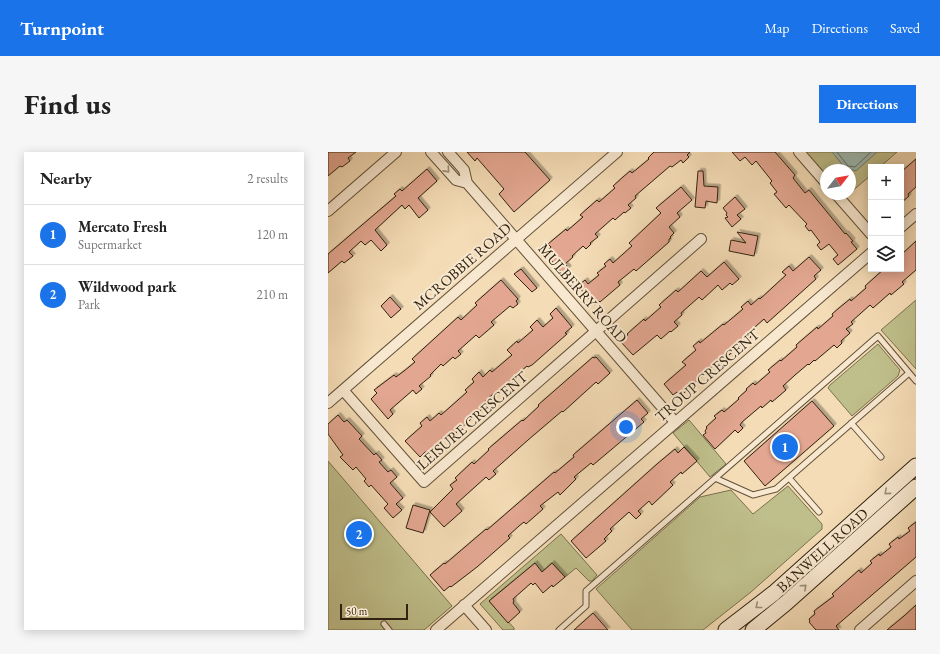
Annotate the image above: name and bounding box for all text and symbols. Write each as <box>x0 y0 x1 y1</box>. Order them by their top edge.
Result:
text: Turnpoint <box>20 16 104 41</box>
text: Map <box>764 19 790 37</box>
text: Directions <box>812 19 868 37</box>
text: Saved <box>890 19 920 37</box>
button: Directions <box>819 85 916 123</box>
text: Find us <box>24 86 111 122</box>
north arrow <box>820 164 856 200</box>
map controls <box>868 164 904 272</box>
button: + <box>868 164 904 200</box>
one-way arrow <box>442 165 450 173</box>
text: Nearby <box>40 167 92 189</box>
text: 2 results <box>247 170 288 187</box>
button: − <box>868 200 904 236</box>
text: Mercato Fresh <box>78 217 167 236</box>
street label: MCROBBIE ROAD <box>409 218 515 314</box>
text: 1 <box>50 226 56 243</box>
text: 120 m <box>257 226 288 243</box>
text: Supermarket <box>78 236 142 253</box>
button: layers <box>868 236 904 272</box>
street label: MULBERRY ROAD <box>535 239 631 347</box>
text: Wildwood park <box>78 277 177 296</box>
text: 2 <box>50 286 56 303</box>
text: 210 m <box>257 286 288 303</box>
text: Park <box>78 296 100 313</box>
street label: TROUP CRESCENT <box>651 324 764 426</box>
street label: LEISURE CRESCENT <box>413 366 532 473</box>
your location <box>616 417 636 437</box>
pin: 1 <box>772 432 798 462</box>
one-way arrow <box>884 487 891 494</box>
street label: BANWELL ROAD <box>772 504 872 596</box>
pin: 2 <box>346 519 372 549</box>
one-way arrow <box>799 584 807 591</box>
one-way arrow <box>755 601 762 608</box>
scale bar <box>340 602 408 621</box>
text: 50 m <box>346 604 367 618</box>

